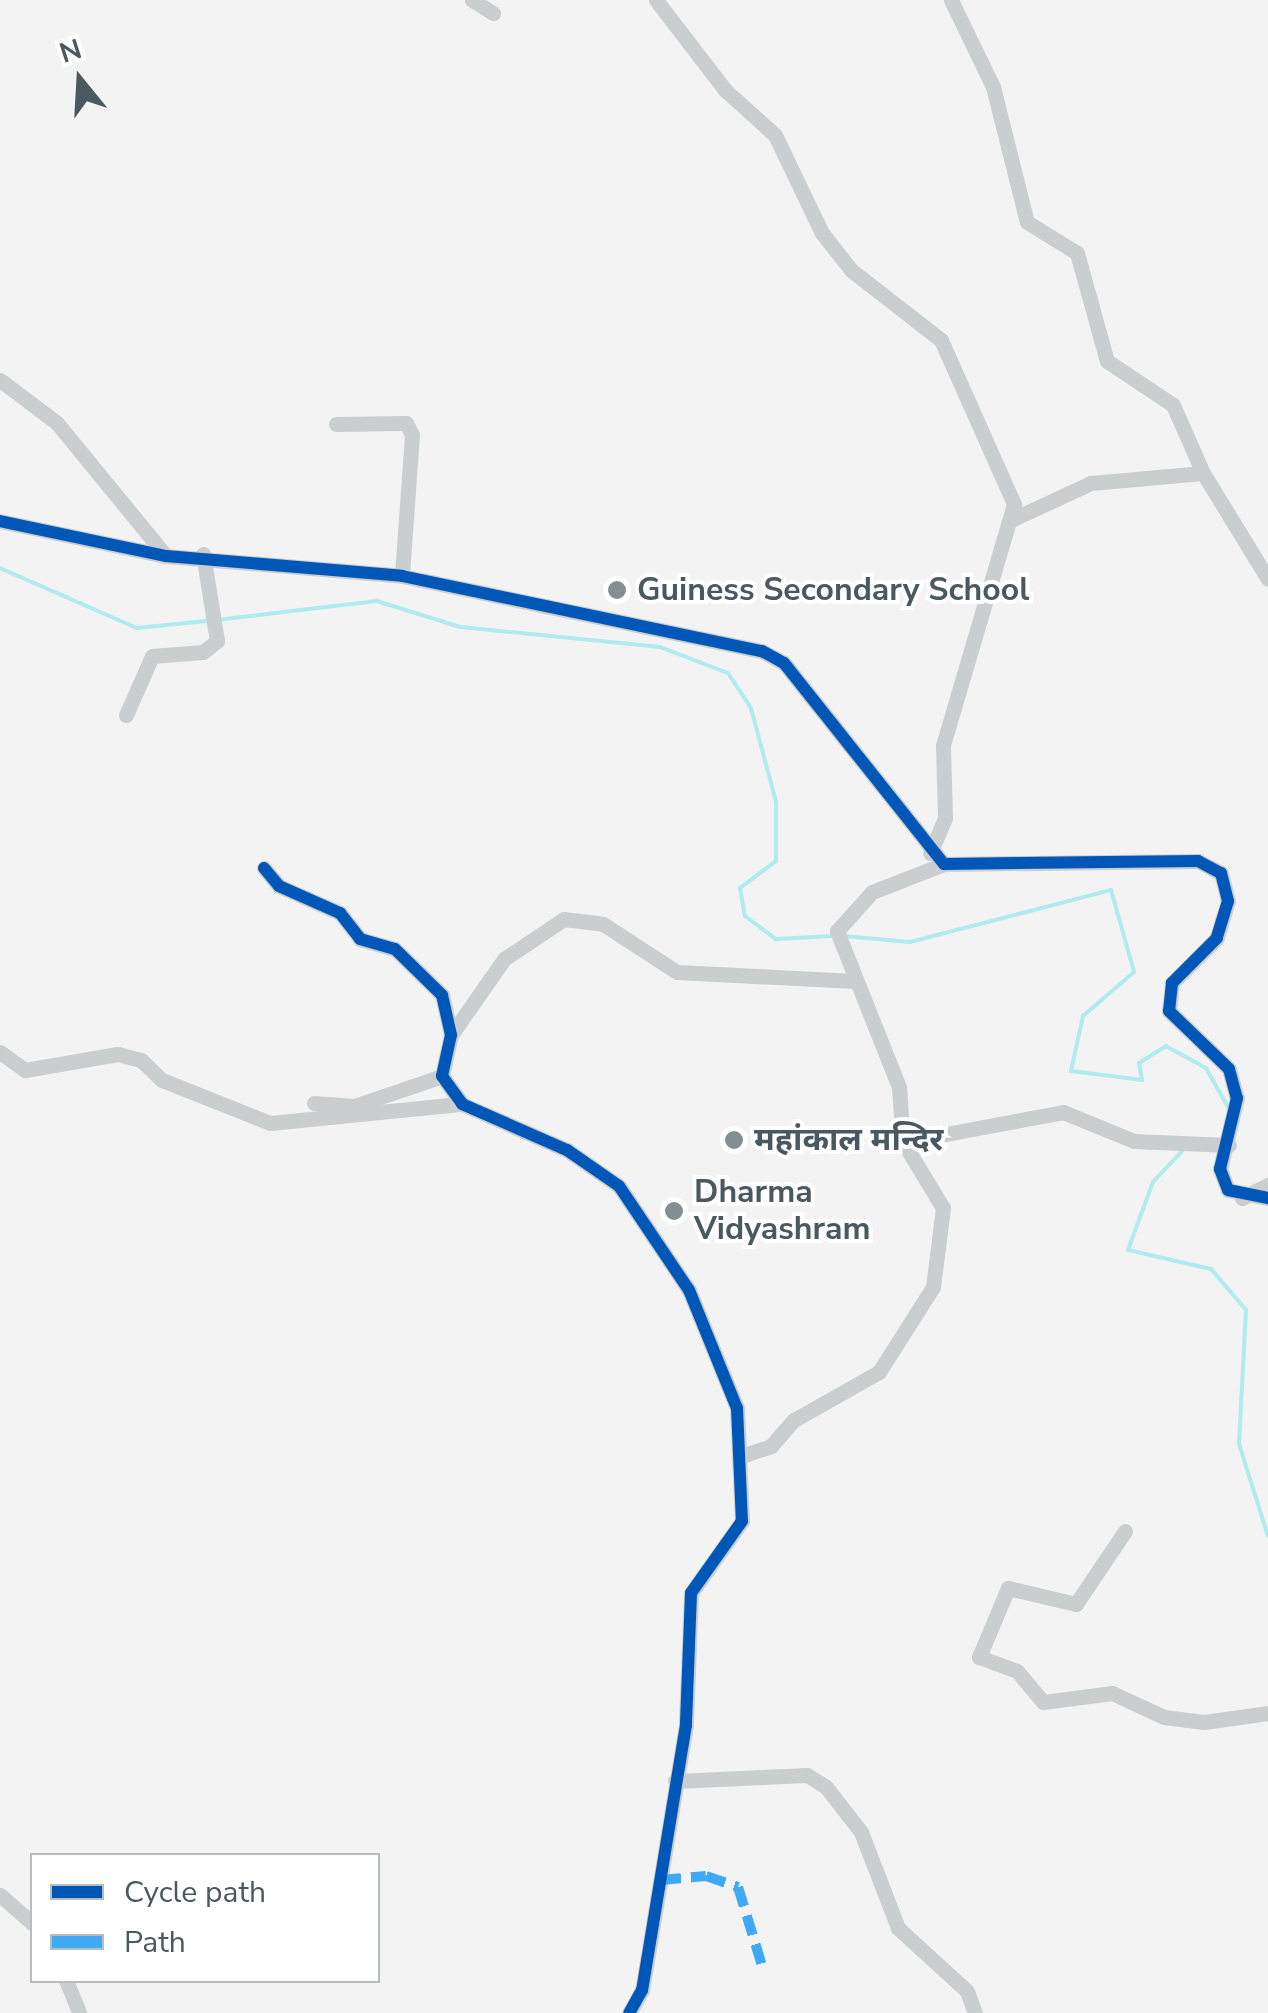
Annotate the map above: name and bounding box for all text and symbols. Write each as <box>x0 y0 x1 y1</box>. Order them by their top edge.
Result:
north arrow <box>30 30 130 130</box>
text: N <box>55 30 87 73</box>
place label: Guiness Secondary School <box>637 571 1029 609</box>
marker: Guiness Secondary School <box>606 579 628 601</box>
place label: महांकाल मन्दिर <box>754 1121 943 1159</box>
marker: महांकाल मन्दिर <box>723 1129 745 1151</box>
place label: Dharma Vidyashram <box>694 1174 870 1249</box>
marker: Dharma Vidyashram <box>663 1200 685 1222</box>
legend <box>30 1853 380 1983</box>
text: Cycle path <box>124 1872 266 1913</box>
text: Path <box>124 1922 186 1963</box>

